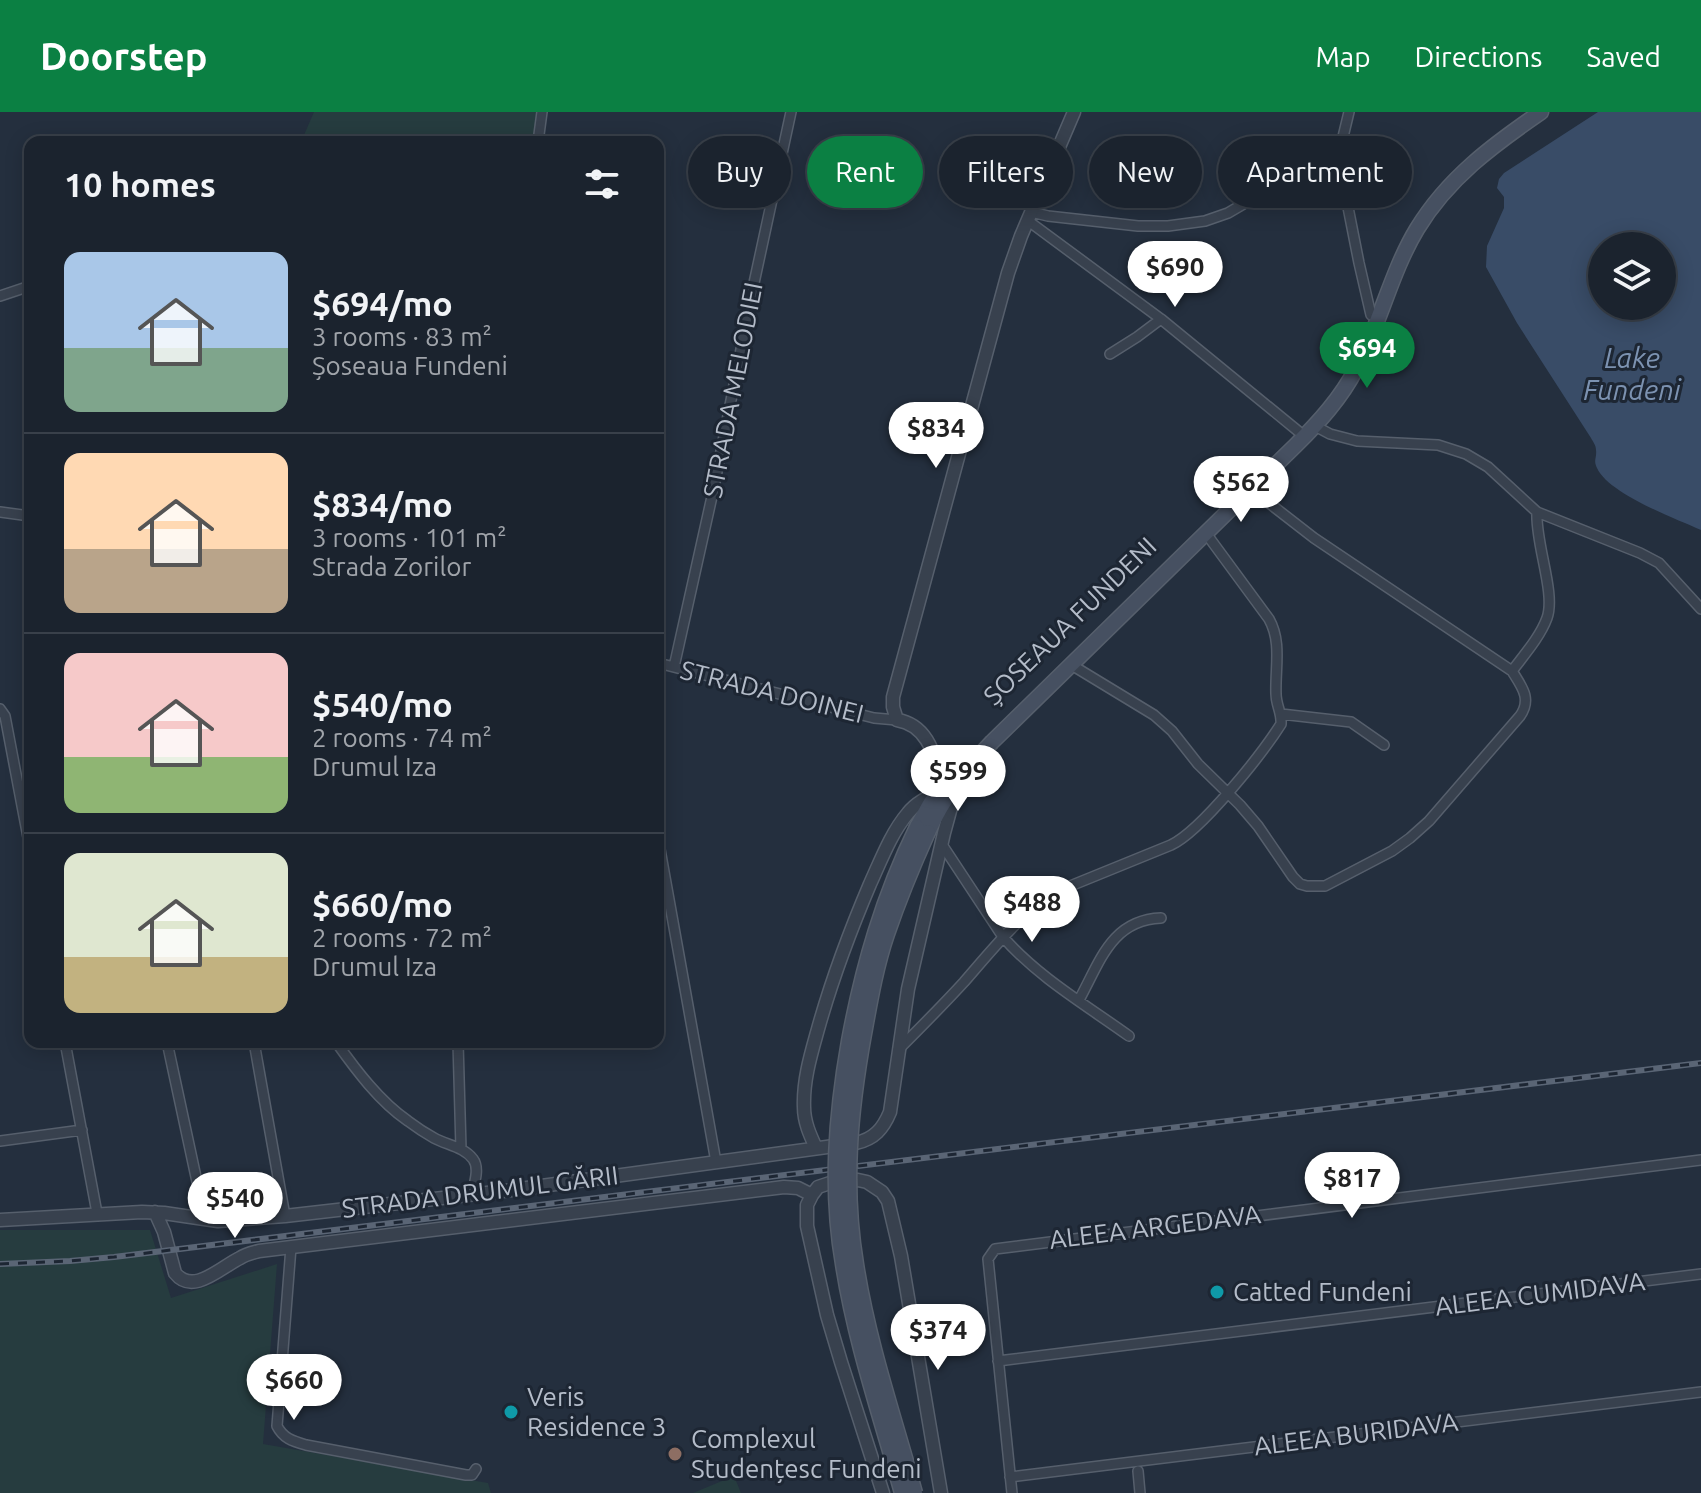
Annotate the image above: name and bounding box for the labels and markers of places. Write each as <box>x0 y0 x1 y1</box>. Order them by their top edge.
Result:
pin: $690 <box>1128 241 1222 309</box>
pin: $694 <box>1320 322 1414 390</box>
pin: $834 <box>889 402 983 470</box>
pin: $562 <box>1194 456 1288 524</box>
pin: $599 <box>911 745 1005 813</box>
pin: $488 <box>985 876 1079 944</box>
pin: $817 <box>1305 1152 1399 1220</box>
pin: $540 <box>188 1172 282 1240</box>
place label: Catted Fundeni <box>1233 1277 1412 1306</box>
marker: Catted Fundeni <box>1208 1283 1226 1301</box>
pin: $374 <box>891 1304 985 1372</box>
pin: $660 <box>247 1354 341 1422</box>
place label: Veris Residence 3 <box>527 1382 667 1441</box>
marker: Veris Residence 3 <box>502 1403 520 1421</box>
place label: Complexul Studențesc Fundeni <box>691 1424 922 1483</box>
marker: Complexul Studențesc Fundeni <box>666 1445 684 1463</box>

